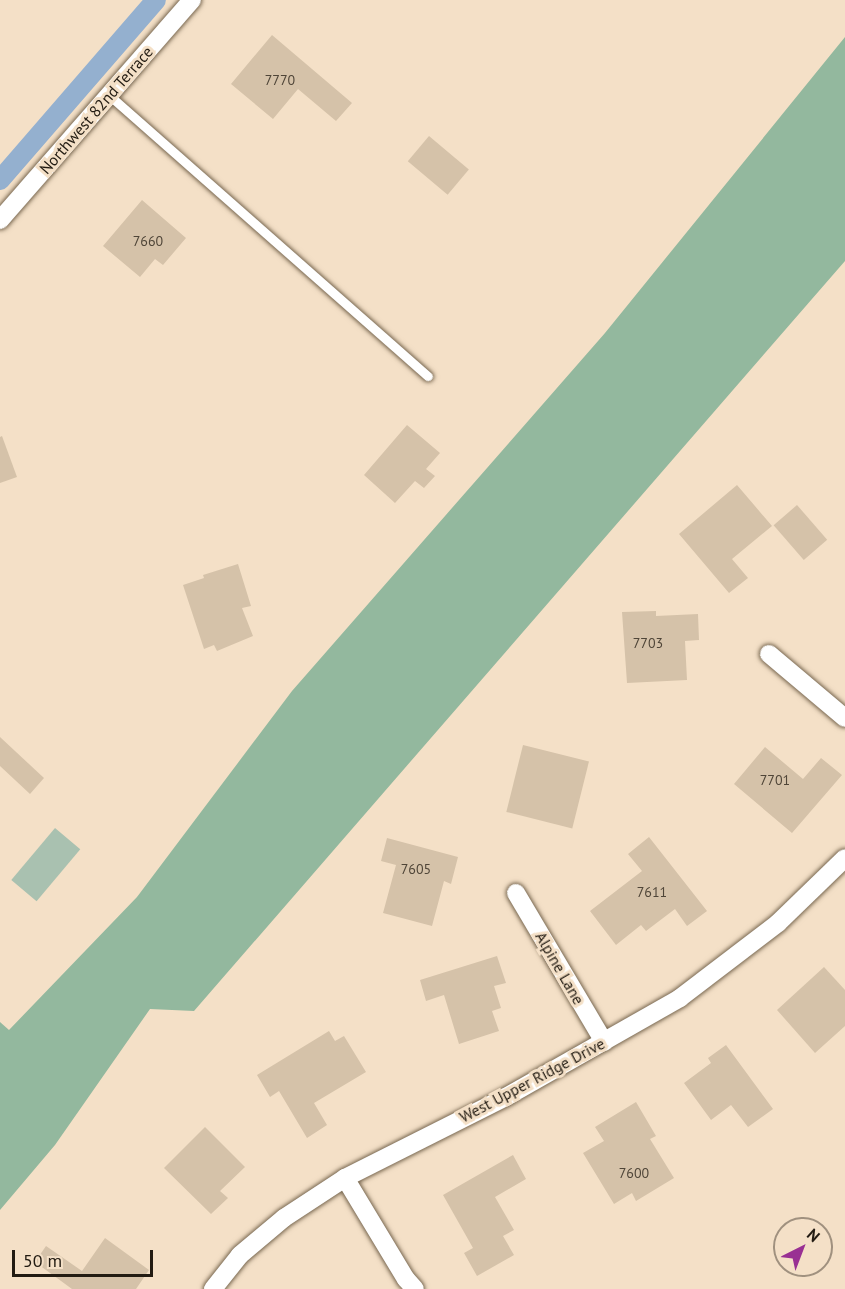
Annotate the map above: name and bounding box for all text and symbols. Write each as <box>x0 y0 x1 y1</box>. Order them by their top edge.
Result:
street label: Northwest 82nd Terrace <box>35 42 157 178</box>
house number: 7770 <box>265 72 295 88</box>
house number: 7660 <box>133 233 163 249</box>
house number: 7703 <box>633 635 663 651</box>
house number: 7701 <box>760 772 790 788</box>
house number: 7605 <box>401 861 431 877</box>
house number: 7611 <box>637 884 667 900</box>
street label: Alpine Lane <box>531 928 589 1008</box>
street label: West Upper Ridge Drive <box>456 1034 608 1126</box>
house number: 7600 <box>619 1165 649 1181</box>
north arrow <box>773 1217 833 1277</box>
text: N <box>803 1224 824 1246</box>
scale bar <box>15 1238 156 1276</box>
text: 50 m <box>23 1249 62 1272</box>

